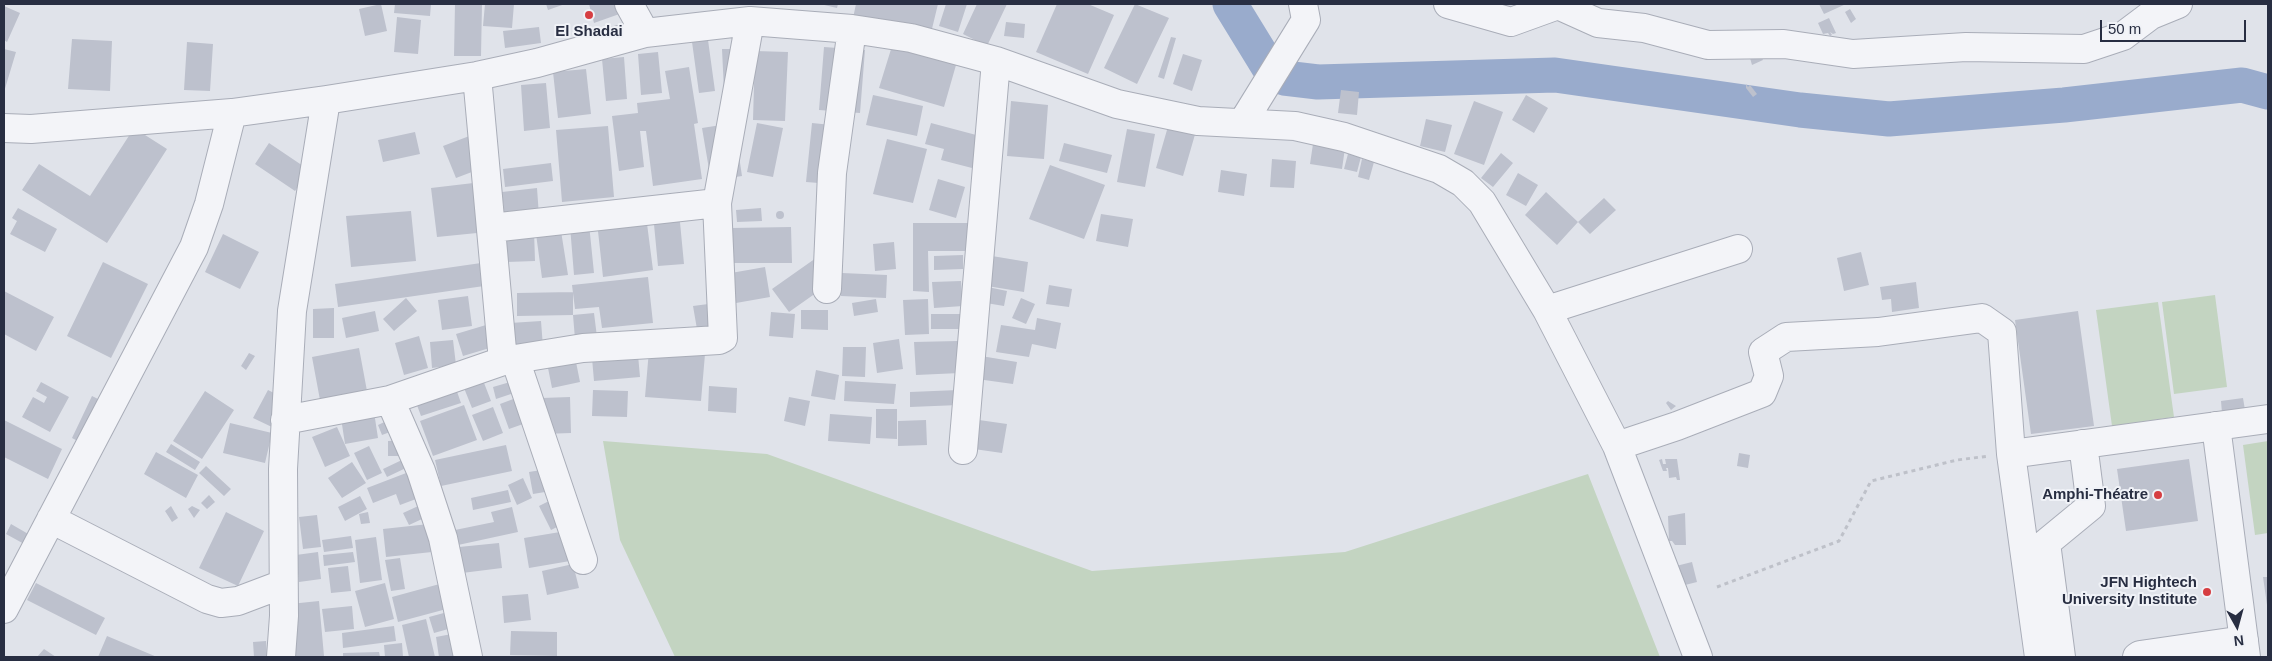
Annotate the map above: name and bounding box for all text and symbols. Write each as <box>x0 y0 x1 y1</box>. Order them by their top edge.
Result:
marker: El Shadai <box>583 9 595 21</box>
scale bar <box>2102 10 2248 42</box>
text: 50 m <box>2108 20 2141 37</box>
place label: El Shadai <box>555 23 623 41</box>
place label: Amphi-Théatre <box>2042 486 2148 504</box>
marker: Amphi-Théatre <box>2152 489 2164 501</box>
place label: JFN Hightech University Institute <box>2062 574 2197 609</box>
marker: JFN Hightech University Institute <box>2201 586 2213 598</box>
north arrow <box>2212 601 2262 651</box>
text: N <box>2233 632 2245 649</box>

